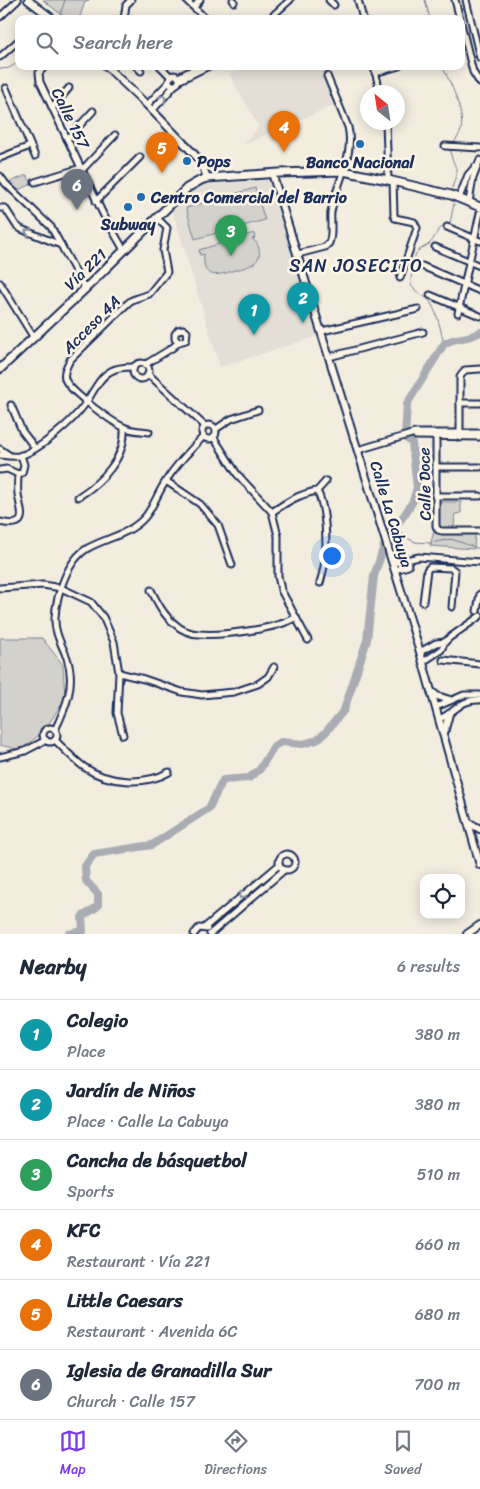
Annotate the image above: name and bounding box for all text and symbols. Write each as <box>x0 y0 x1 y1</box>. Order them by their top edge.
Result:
search box <box>15 15 465 70</box>
text: Search here <box>73 26 173 59</box>
icon: search <box>33 29 61 57</box>
street label: Calle 157 <box>43 83 98 155</box>
north arrow <box>360 85 405 130</box>
one-way arrow <box>158 95 166 104</box>
pin: 4 <box>268 111 300 152</box>
pin: 5 <box>146 132 178 173</box>
marker: Banco Nacional <box>354 138 366 150</box>
place label: Pops <box>197 147 231 176</box>
place label: Banco Nacional <box>306 148 415 177</box>
marker: Pops <box>181 155 193 167</box>
pin: 6 <box>61 169 93 210</box>
place label: Centro Comercial del Barrio <box>150 183 348 212</box>
marker: Centro Comercial del Barrio <box>135 191 147 203</box>
marker: Subway <box>122 201 134 213</box>
place label: Subway <box>100 210 156 239</box>
pin: 3 <box>215 215 247 256</box>
one-way arrow <box>24 228 33 239</box>
street label: Vía 221 <box>57 241 114 298</box>
district label: SAN JOSECITO <box>289 250 423 282</box>
pin: 2 <box>287 282 319 323</box>
street label: Acceso 4A <box>54 288 128 361</box>
pin: 1 <box>238 294 270 335</box>
street label: Calle Doce <box>409 447 440 521</box>
street label: Calle La Cabuya <box>362 457 422 571</box>
your location <box>319 543 345 569</box>
map controls <box>420 874 465 919</box>
button: locate <box>420 874 465 919</box>
one-way arrow <box>239 890 248 899</box>
text: Nearby <box>20 948 86 986</box>
text: 6 results <box>397 952 460 981</box>
text: Colegio <box>67 1004 128 1037</box>
text: 1 <box>33 1020 39 1049</box>
text: 380 m <box>415 1020 460 1049</box>
text: Place <box>67 1037 106 1066</box>
text: Jardín de Niños <box>67 1074 195 1107</box>
text: 2 <box>31 1090 41 1119</box>
text: 380 m <box>415 1090 460 1119</box>
text: Place · Calle La Cabuya <box>67 1107 229 1136</box>
text: Cancha de básquetbol <box>67 1144 247 1177</box>
text: 3 <box>32 1160 40 1189</box>
text: 510 m <box>417 1160 460 1189</box>
text: Sports <box>67 1177 114 1206</box>
text: KFC <box>67 1214 100 1247</box>
text: 4 <box>31 1230 41 1259</box>
text: 660 m <box>415 1230 460 1259</box>
text: Restaurant · Vía 221 <box>67 1247 210 1276</box>
text: Little Caesars <box>67 1284 183 1317</box>
text: 5 <box>31 1300 41 1329</box>
text: 680 m <box>415 1300 460 1329</box>
text: Restaurant · Avenida 6C <box>67 1317 238 1346</box>
text: Iglesia de Granadilla Sur <box>67 1354 271 1387</box>
text: 6 <box>31 1370 41 1399</box>
text: 700 m <box>414 1370 460 1399</box>
text: Church · Calle 157 <box>67 1387 195 1416</box>
tab: Map <box>59 1427 87 1482</box>
tab: Directions <box>204 1427 267 1482</box>
tab: Saved <box>384 1427 421 1482</box>

